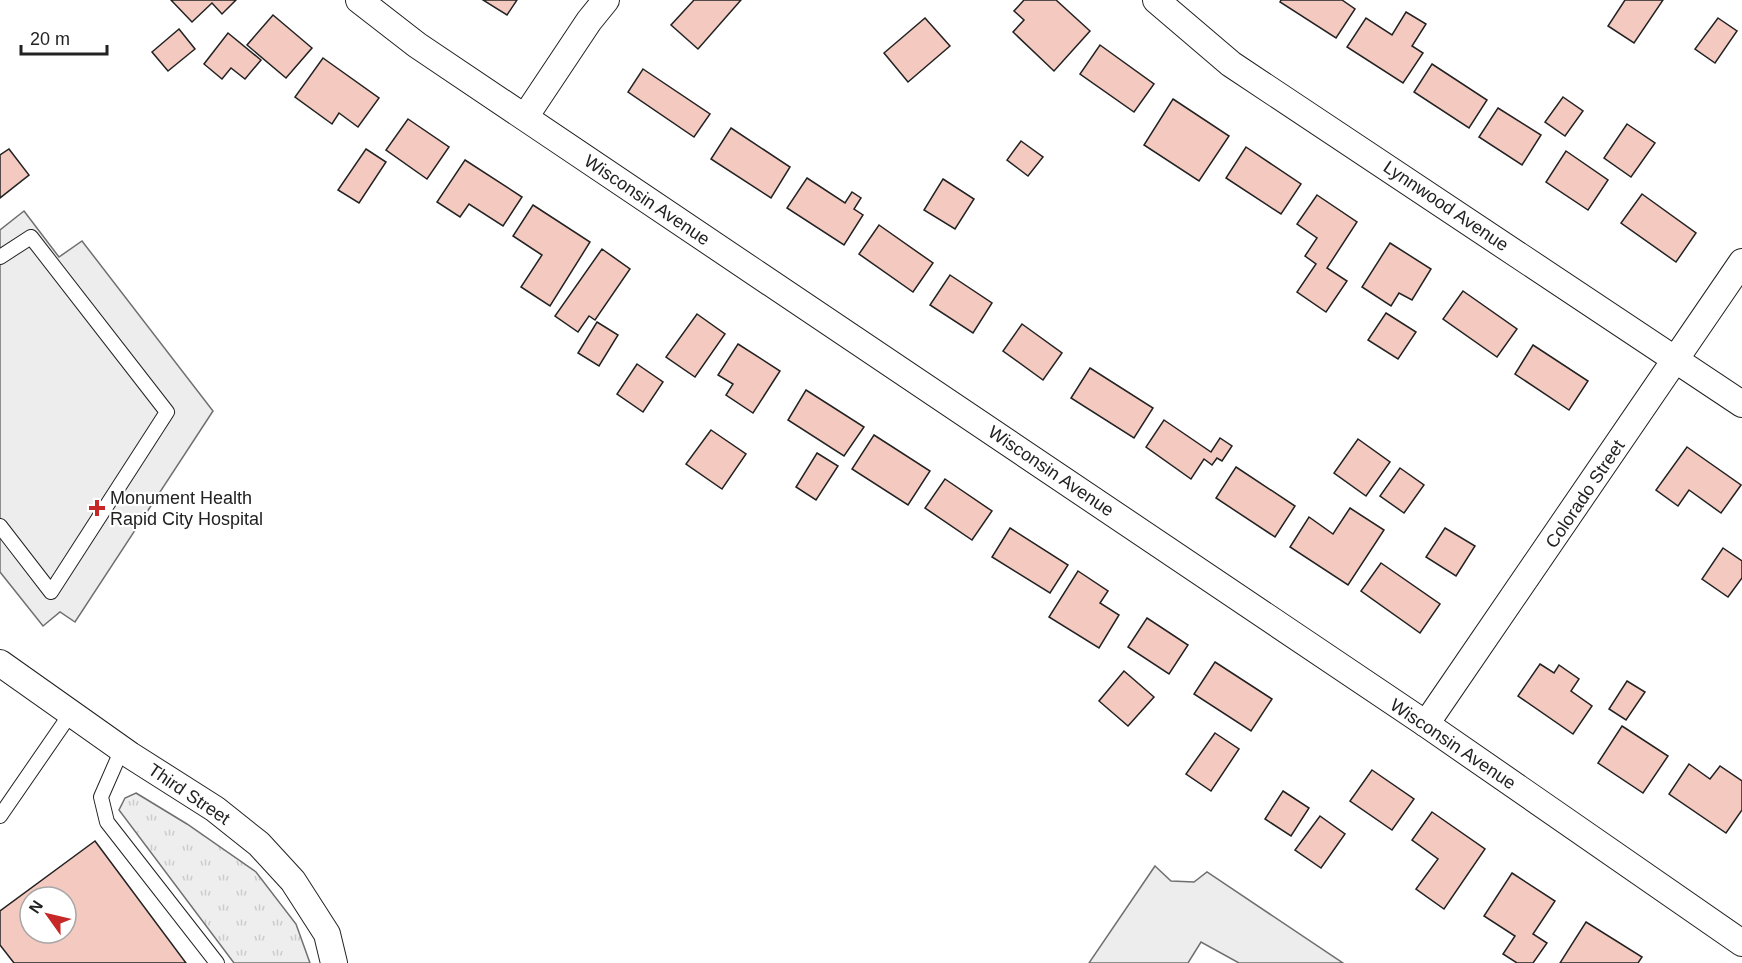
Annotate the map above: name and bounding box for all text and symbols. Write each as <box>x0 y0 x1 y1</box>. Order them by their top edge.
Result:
scale bar <box>21 18 106 56</box>
text: 20 m <box>30 29 70 49</box>
street label: Wisconsin Avenue <box>581 151 713 249</box>
street label: Lynnwood Avenue <box>1380 157 1512 255</box>
street label: Wisconsin Avenue <box>985 422 1117 520</box>
street label: Colorado Street <box>1541 436 1629 552</box>
place label: Monument Health Rapid City Hospital <box>110 488 263 529</box>
marker: Monument Health Rapid City Hospital <box>88 499 106 517</box>
street label: Wisconsin Avenue <box>1387 695 1519 793</box>
street label: Third Street <box>144 759 234 829</box>
north arrow <box>18 885 78 945</box>
text: N <box>26 897 46 916</box>

